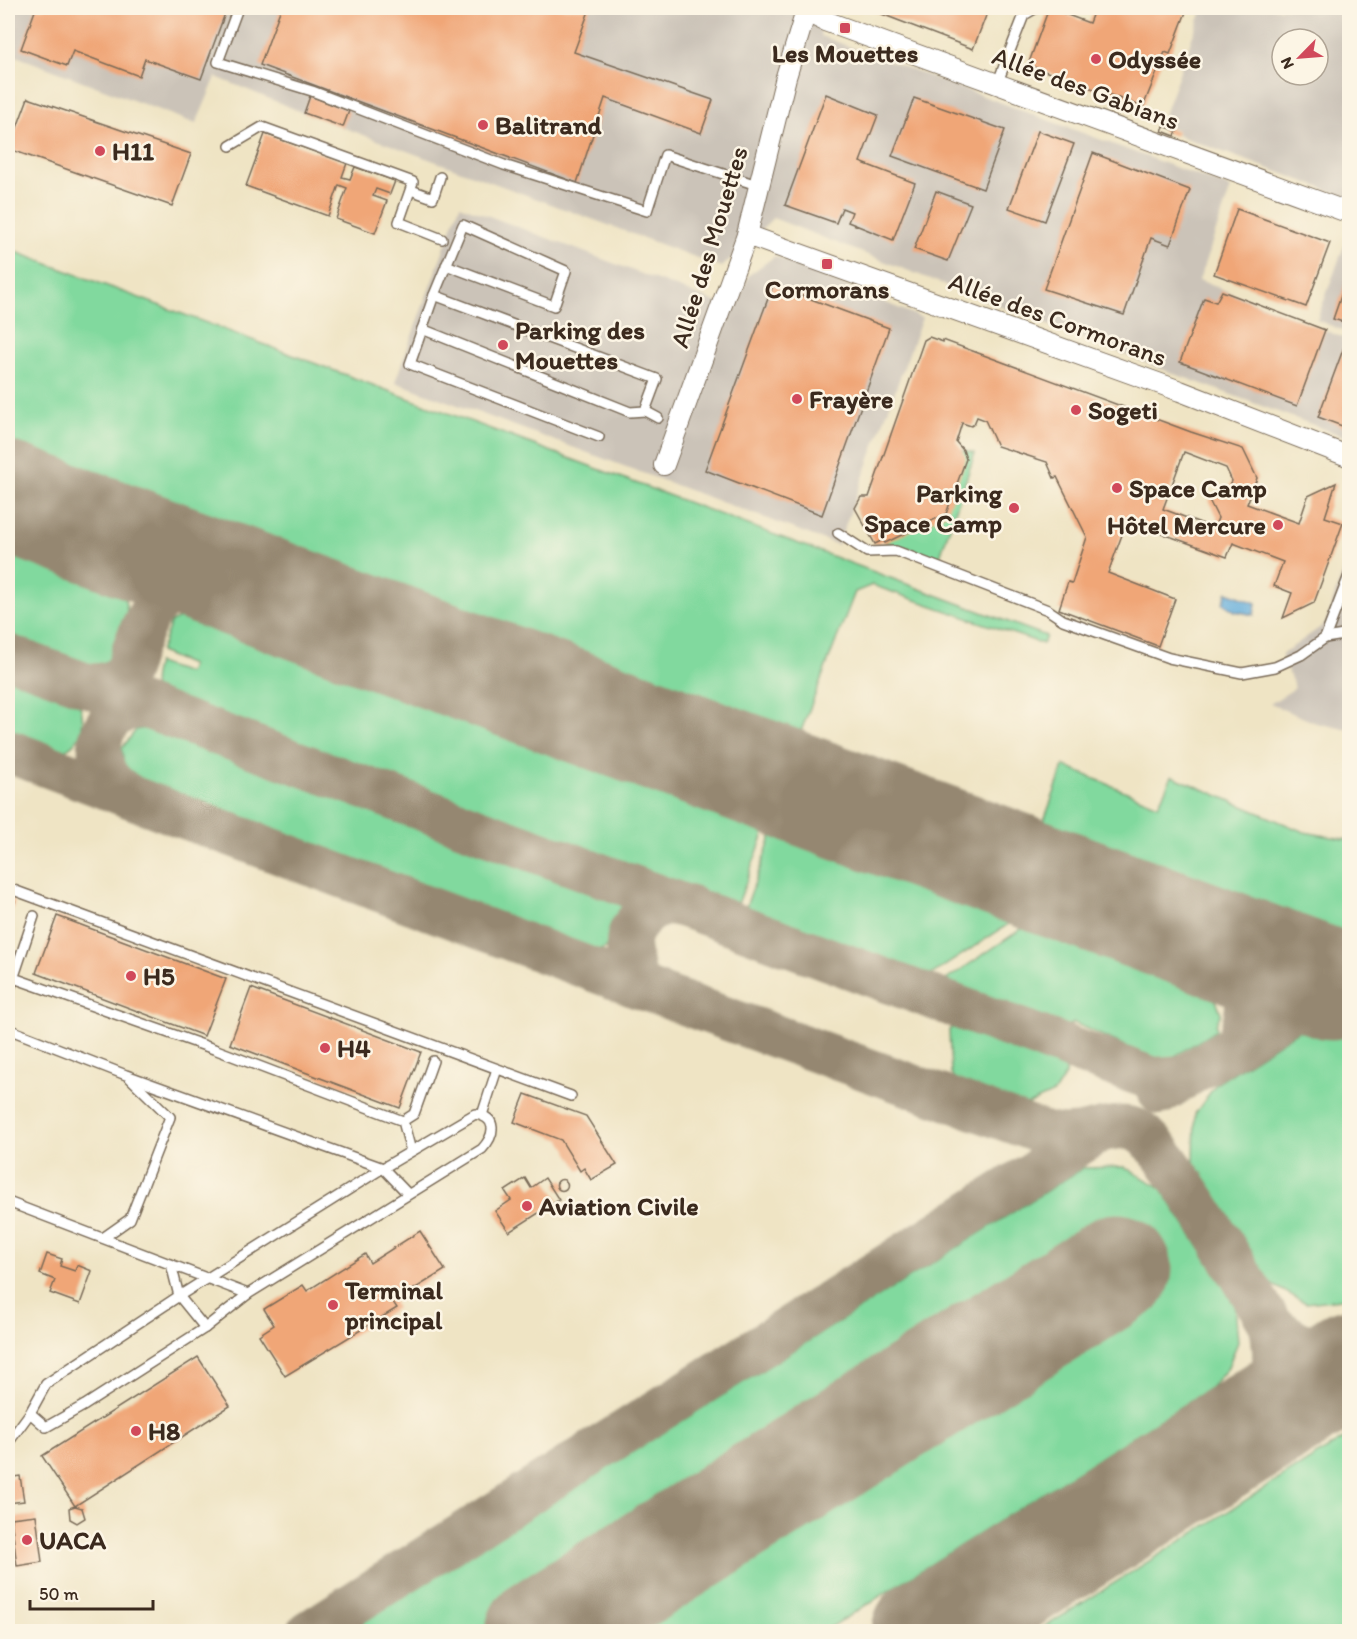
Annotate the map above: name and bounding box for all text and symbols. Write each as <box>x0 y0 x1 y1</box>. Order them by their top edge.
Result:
marker: Les Mouettes <box>838 21 852 35</box>
north arrow <box>1270 27 1330 87</box>
place label: Les Mouettes <box>772 37 918 69</box>
street label: Allée des Gabians <box>988 39 1184 137</box>
place label: Odyssée <box>1108 43 1201 75</box>
marker: Odyssée <box>1089 52 1103 66</box>
text: N <box>1276 54 1298 72</box>
place label: Balitrand <box>495 109 603 141</box>
marker: Balitrand <box>476 118 490 132</box>
place label: H11 <box>112 135 154 167</box>
street label: Allée des Mouettes <box>663 142 755 352</box>
marker: H11 <box>93 144 107 158</box>
marker: Cormorans <box>820 257 834 271</box>
street label: Allée des Cormorans <box>945 265 1171 373</box>
place label: Cormorans <box>765 273 889 305</box>
place label: Parking des Mouettes <box>515 314 645 376</box>
marker: Parking des Mouettes <box>496 338 510 352</box>
place label: Frayère <box>809 383 893 415</box>
marker: Frayère <box>790 392 804 406</box>
place label: Sogeti <box>1088 394 1158 426</box>
marker: Sogeti <box>1069 403 1083 417</box>
place label: Space Camp <box>1129 472 1267 504</box>
place label: Parking Space Camp <box>864 477 1003 539</box>
marker: Space Camp <box>1110 481 1124 495</box>
marker: Parking Space Camp <box>1007 501 1021 515</box>
place label: Hôtel Mercure <box>1107 509 1266 541</box>
marker: Hôtel Mercure <box>1271 518 1285 532</box>
place label: H5 <box>143 960 175 992</box>
marker: H5 <box>124 969 138 983</box>
place label: H4 <box>337 1032 371 1064</box>
marker: H4 <box>318 1041 332 1055</box>
place label: Aviation Civile <box>538 1190 699 1222</box>
marker: Aviation Civile <box>520 1199 534 1213</box>
place label: Terminal principal <box>344 1274 444 1336</box>
marker: Terminal principal <box>326 1298 340 1312</box>
place label: H8 <box>148 1415 180 1447</box>
marker: H8 <box>129 1424 143 1438</box>
place label: UACA <box>39 1524 107 1556</box>
marker: UACA <box>20 1533 34 1547</box>
scale bar <box>30 1573 153 1611</box>
text: 50 m <box>39 1583 79 1605</box>

